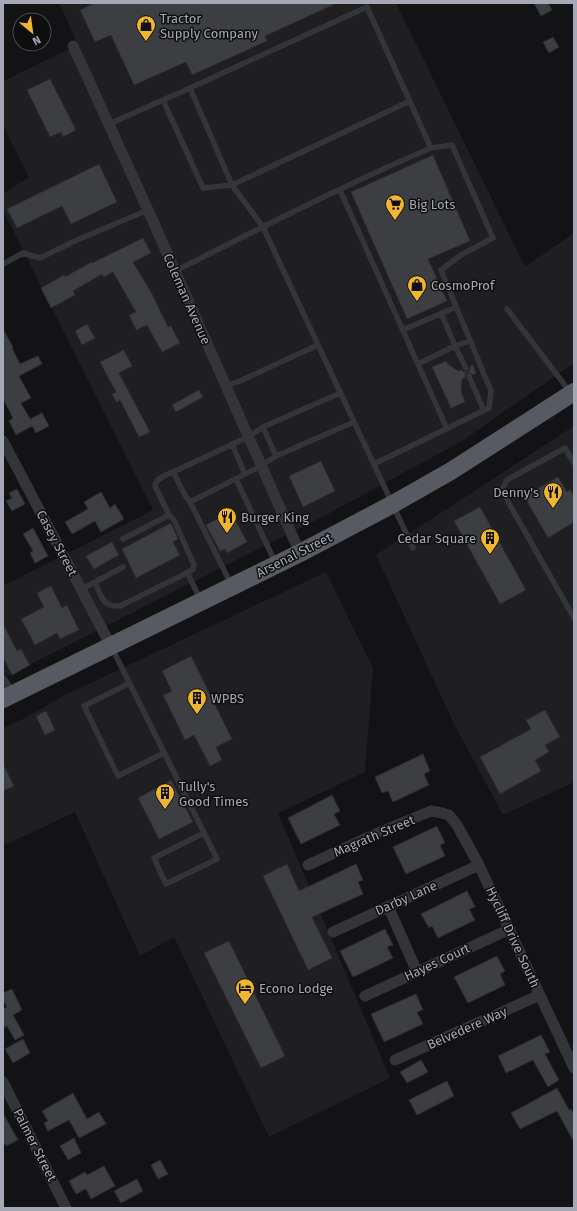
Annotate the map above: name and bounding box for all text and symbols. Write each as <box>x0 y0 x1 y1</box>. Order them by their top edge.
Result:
place label: Tractor Supply Company <box>160 11 259 41</box>
north arrow <box>12 12 52 52</box>
shop icon: Tractor Supply Company <box>135 14 157 42</box>
text: N <box>30 33 43 48</box>
supermarket icon: Big Lots <box>384 193 406 221</box>
place label: Big Lots <box>409 197 455 212</box>
street label: Coleman Avenue <box>160 251 214 347</box>
shop icon: CosmoProf <box>406 274 428 302</box>
place label: CosmoProf <box>431 278 496 293</box>
restaurant icon: Denny's <box>542 481 564 509</box>
place label: Denny's <box>493 485 539 500</box>
restaurant icon: Burger King <box>216 506 238 534</box>
street label: Casey Street <box>33 508 81 579</box>
place label: Burger King <box>241 510 309 525</box>
building icon: Cedar Square <box>479 527 501 555</box>
street label: Arsenal Street <box>254 529 334 580</box>
place label: Cedar Square <box>397 531 476 546</box>
building icon: WPBS <box>186 687 208 715</box>
place label: WPBS <box>211 691 244 706</box>
place label: Tully's Good Times <box>179 779 248 809</box>
building icon: Tully's Good Times <box>154 782 176 810</box>
street label: Magrath Street <box>331 812 417 860</box>
street label: Darby Lane <box>373 878 439 918</box>
street label: Hycliff Drive South <box>483 884 543 990</box>
street label: Hayes Court <box>402 940 472 984</box>
hotel icon: Econo Lodge <box>234 977 256 1005</box>
place label: Econo Lodge <box>259 981 333 996</box>
street label: Belvedere Way <box>425 1003 510 1052</box>
street label: Palmer Street <box>10 1106 60 1184</box>

